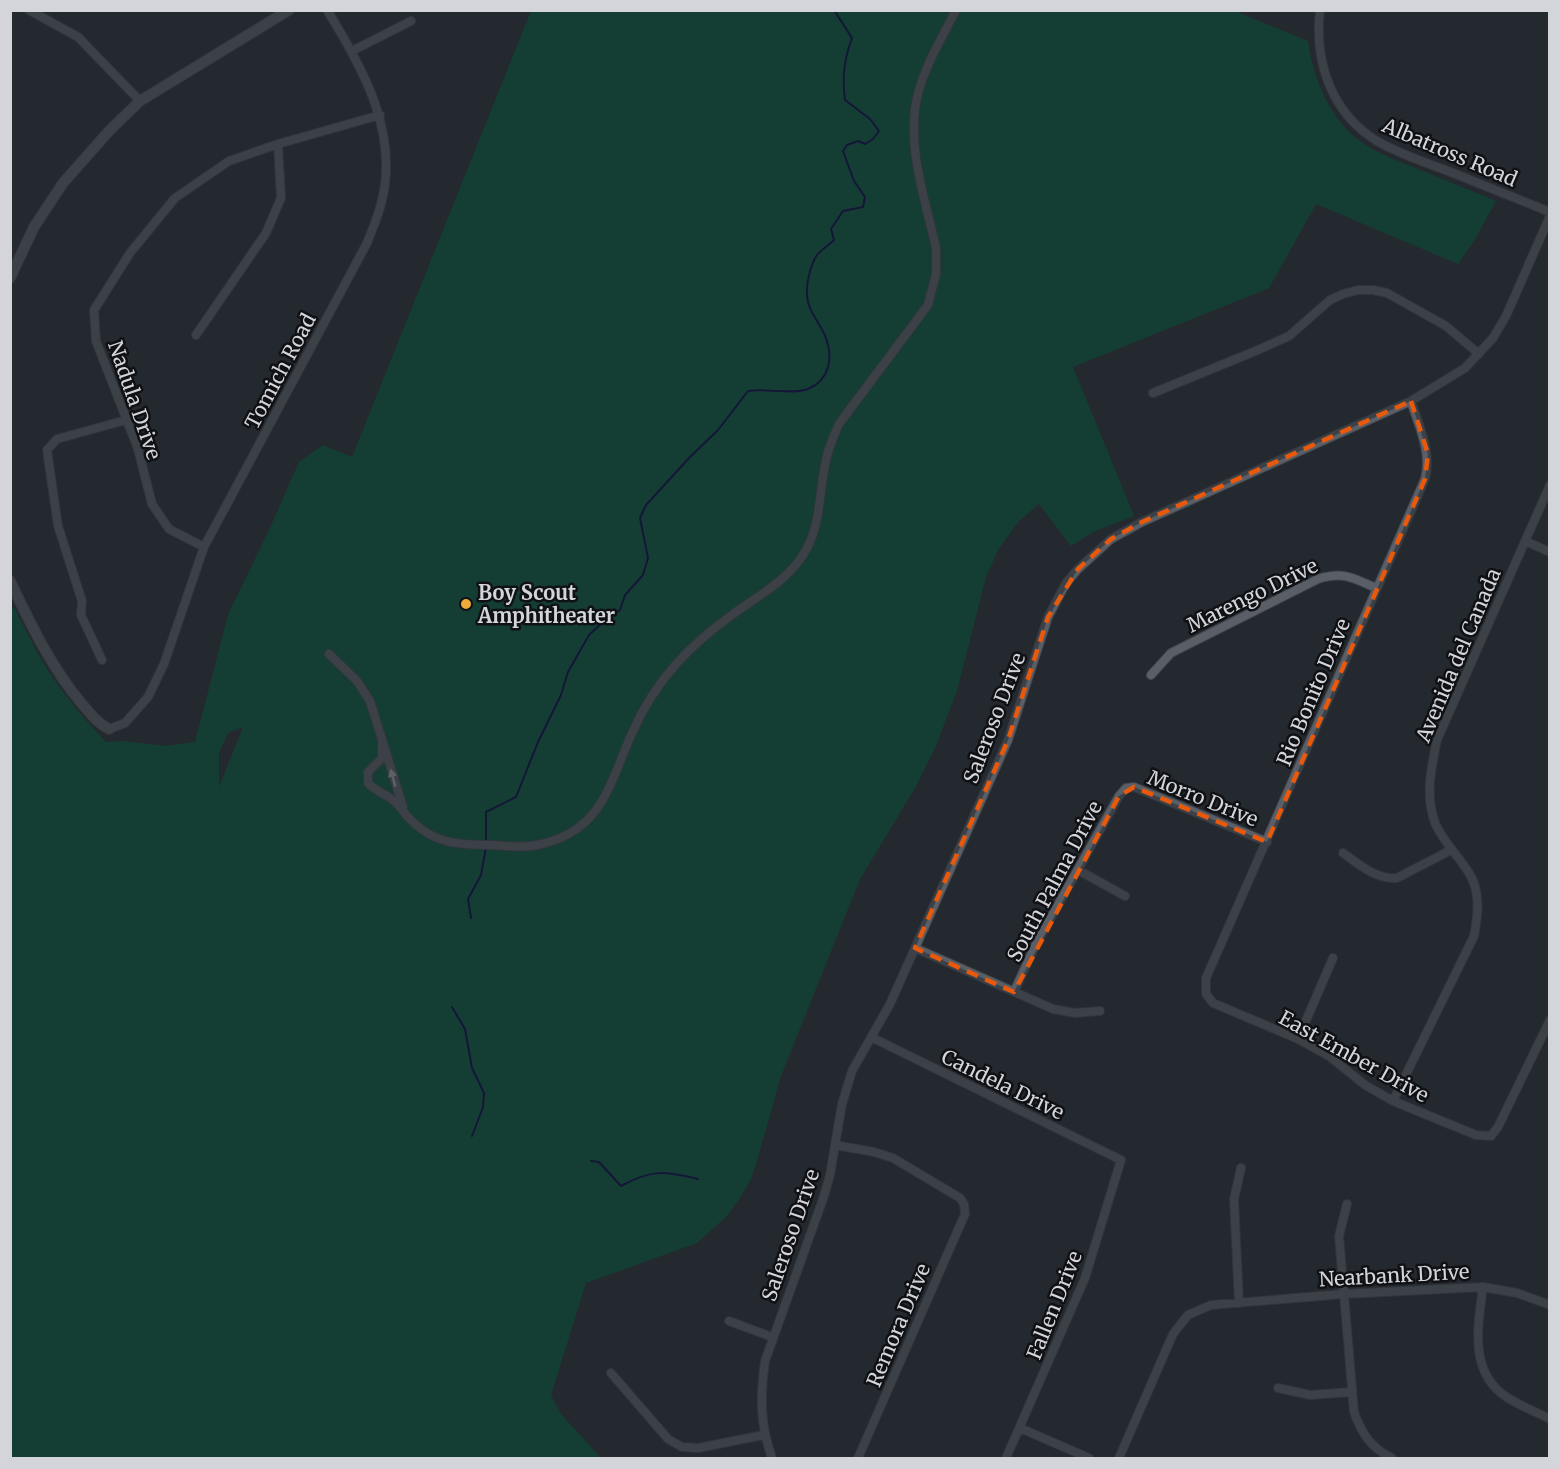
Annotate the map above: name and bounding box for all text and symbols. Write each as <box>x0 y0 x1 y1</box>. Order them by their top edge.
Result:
street label: Albatross Road <box>1378 112 1521 192</box>
street label: Tomich Road <box>239 309 321 433</box>
street label: Nadula Drive <box>103 337 167 463</box>
street label: Marengo Drive <box>1182 552 1322 638</box>
street label: Avenida del Canada <box>1410 564 1506 747</box>
place label: Boy Scout Amphitheater <box>477 580 615 628</box>
marker: Boy Scout Amphitheater <box>459 597 473 611</box>
street label: Rio Bonito Drive <box>1271 615 1355 769</box>
street label: Saleroso Drive <box>958 649 1030 787</box>
street label: Morro Drive <box>1144 764 1262 832</box>
one-way arrow <box>388 769 398 787</box>
street label: South Palma Drive <box>1001 796 1107 966</box>
street label: East Ember Drive <box>1275 1004 1433 1108</box>
street label: Candela Drive <box>938 1044 1068 1124</box>
street label: Saleroso Drive <box>756 1166 824 1304</box>
street label: Fallen Drive <box>1021 1247 1087 1363</box>
street label: Remora Drive <box>861 1259 935 1391</box>
street label: Nearbank Drive <box>1318 1259 1470 1291</box>

